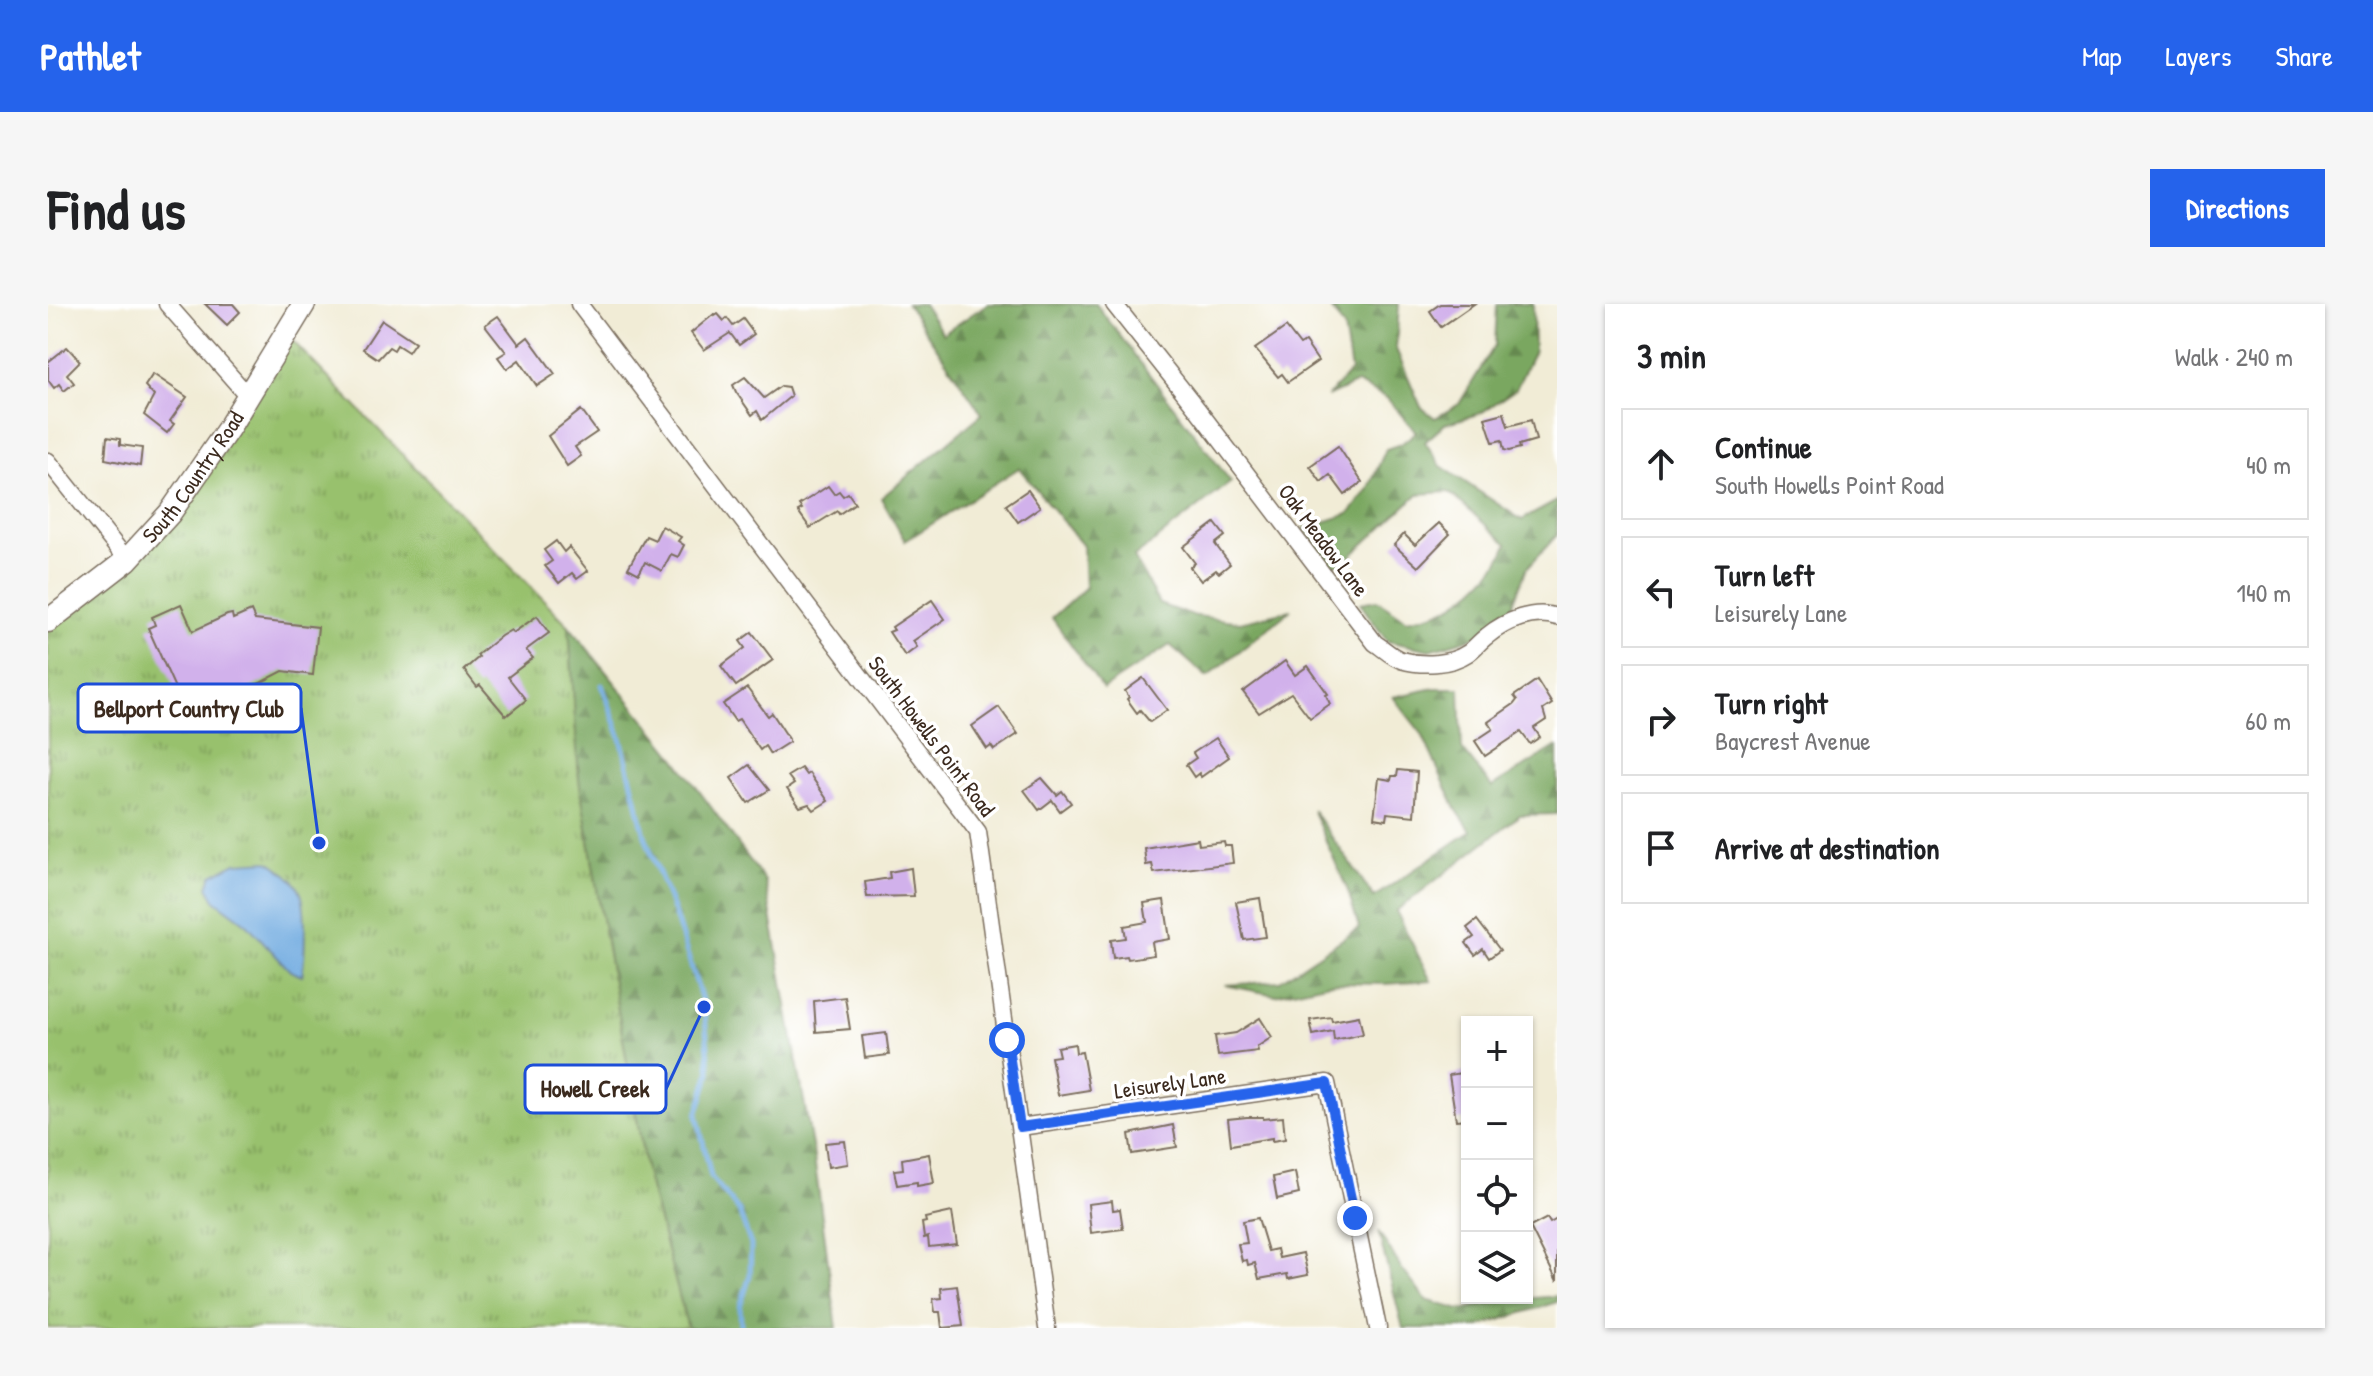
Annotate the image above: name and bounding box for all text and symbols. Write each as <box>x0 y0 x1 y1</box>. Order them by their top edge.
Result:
text: Pathlet <box>40 30 141 82</box>
text: Map <box>2082 37 2122 75</box>
text: Layers <box>2166 37 2231 75</box>
text: Share <box>2275 37 2333 75</box>
button: Directions <box>2150 169 2325 247</box>
text: Find us <box>48 171 186 246</box>
text: 3 min <box>1637 333 1706 379</box>
text: Walk · 240 m <box>2175 339 2293 374</box>
street label: South Country Road <box>135 405 251 549</box>
text: Continue <box>1715 427 1812 467</box>
icon: ahead <box>1639 442 1683 486</box>
text: 40 m <box>2246 447 2291 482</box>
text: South Howells Point Road <box>1715 467 1944 502</box>
street label: Oak Meadow Lane <box>1272 478 1376 603</box>
text: Turn left <box>1715 555 1814 595</box>
icon: left <box>1639 570 1683 614</box>
text: 140 m <box>2237 575 2291 610</box>
text: Leisurely Lane <box>1715 595 1847 630</box>
street label: South Howells Point Road <box>862 650 1003 823</box>
text: Turn right <box>1715 683 1828 723</box>
callout: Bellport Country Club <box>78 684 301 732</box>
text: Bellport Country Club <box>94 692 284 725</box>
icon: right <box>1639 698 1683 742</box>
text: 60 m <box>2245 703 2291 738</box>
text: Baycrest Avenue <box>1715 723 1871 758</box>
icon: arrive <box>1639 826 1683 870</box>
text: Arrive at destination <box>1715 828 1940 868</box>
map controls <box>1461 1016 1533 1304</box>
button: + <box>1461 1016 1533 1088</box>
route start <box>989 1022 1025 1058</box>
street label: Leisurely Lane <box>1112 1060 1228 1106</box>
callout: Howell Creek <box>525 1065 666 1113</box>
text: Howell Creek <box>541 1072 649 1104</box>
button: − <box>1461 1088 1533 1160</box>
button: locate <box>1461 1160 1533 1232</box>
route end <box>1337 1200 1373 1236</box>
button: layers <box>1461 1232 1533 1304</box>

